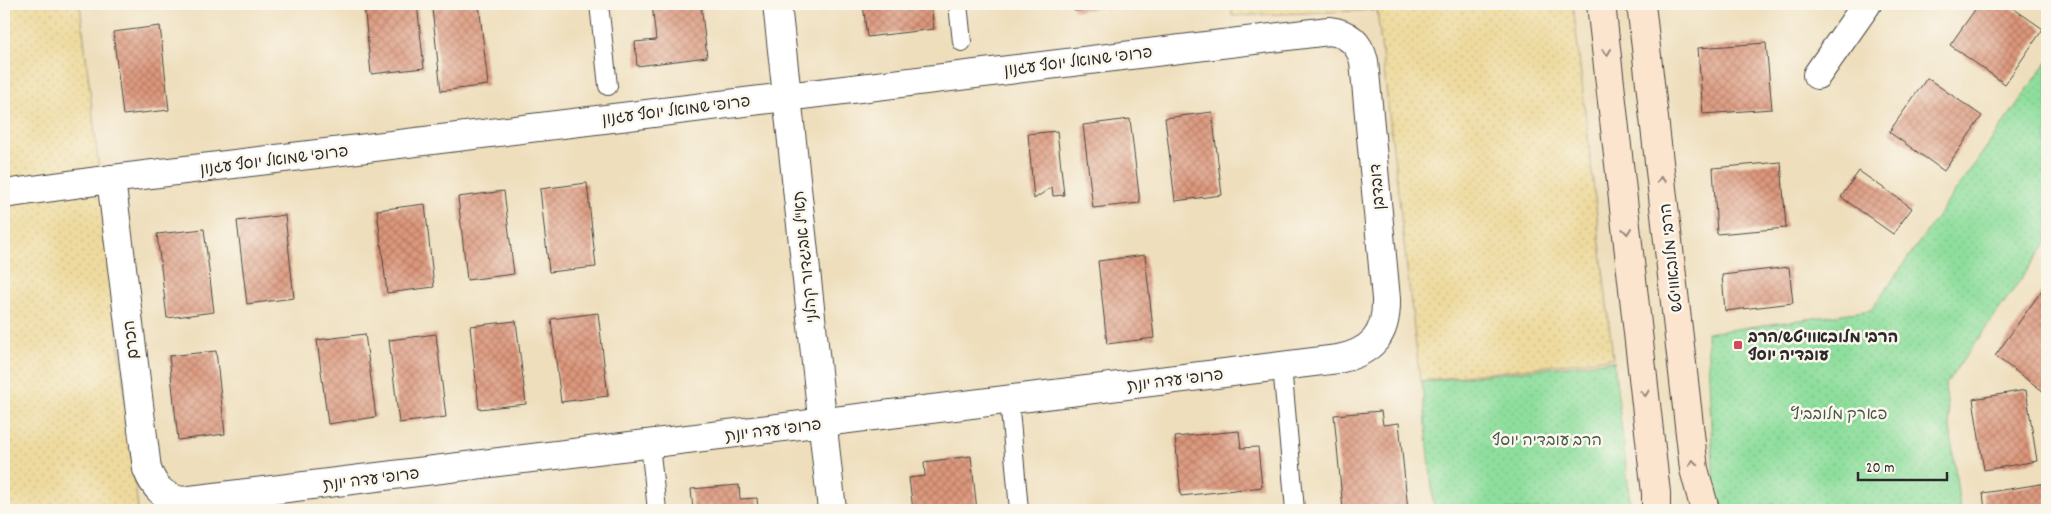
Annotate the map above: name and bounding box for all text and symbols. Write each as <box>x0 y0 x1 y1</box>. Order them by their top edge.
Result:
street label: פרופ' שמואל יוסף עגנון <box>1003 42 1154 83</box>
one-way arrow <box>1601 49 1612 57</box>
street label: פרופ' שמואל יוסף עגנון <box>601 91 752 132</box>
street label: פרופ' שמואל יוסף עגנון <box>199 141 350 182</box>
street label: דובדבן <box>1365 163 1392 211</box>
one-way arrow <box>1656 176 1667 184</box>
street label: תא"ל אביגדור קהלני <box>788 189 825 324</box>
street label: הרבי מלובאוויטש <box>1655 202 1690 313</box>
one-way arrow <box>1621 227 1632 235</box>
street label: הכרם <box>119 319 146 360</box>
place label: הרבי מלובאוויטש/הרב עובדיה יוסף <box>1747 327 1898 368</box>
marker: הרבי מלובאוויטש/הרב עובדיה יוסף <box>1732 339 1744 351</box>
street label: פרופ' עדה יונת <box>1126 364 1225 399</box>
one-way arrow <box>1639 389 1650 397</box>
park label: פארק מלובביץ <box>1791 404 1887 427</box>
street label: פרופ' עדה יונת <box>724 414 823 449</box>
park label: הרב עובדיה יוסף <box>1492 430 1602 453</box>
scale bar <box>1858 449 1947 481</box>
text: 20 m <box>1866 458 1894 480</box>
one-way arrow <box>1688 459 1699 467</box>
street label: פרופ' עדה יונת <box>322 463 421 498</box>

